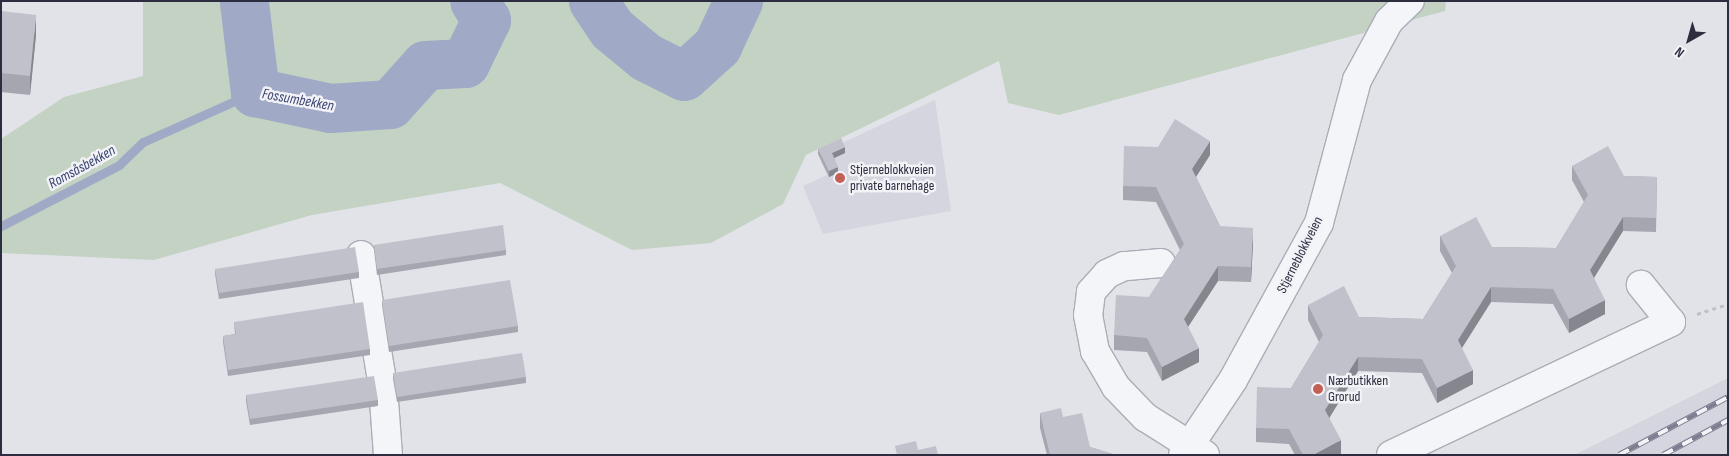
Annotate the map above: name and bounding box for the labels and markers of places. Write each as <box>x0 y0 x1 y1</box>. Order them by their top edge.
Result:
place label: Stjerneblokkveien private barnehage <box>850 162 934 194</box>
marker: Stjerneblokkveien private barnehage <box>834 172 846 184</box>
place label: Nærbutikken Grorud <box>1328 373 1388 406</box>
marker: Nærbutikken Grorud <box>1312 383 1324 395</box>

